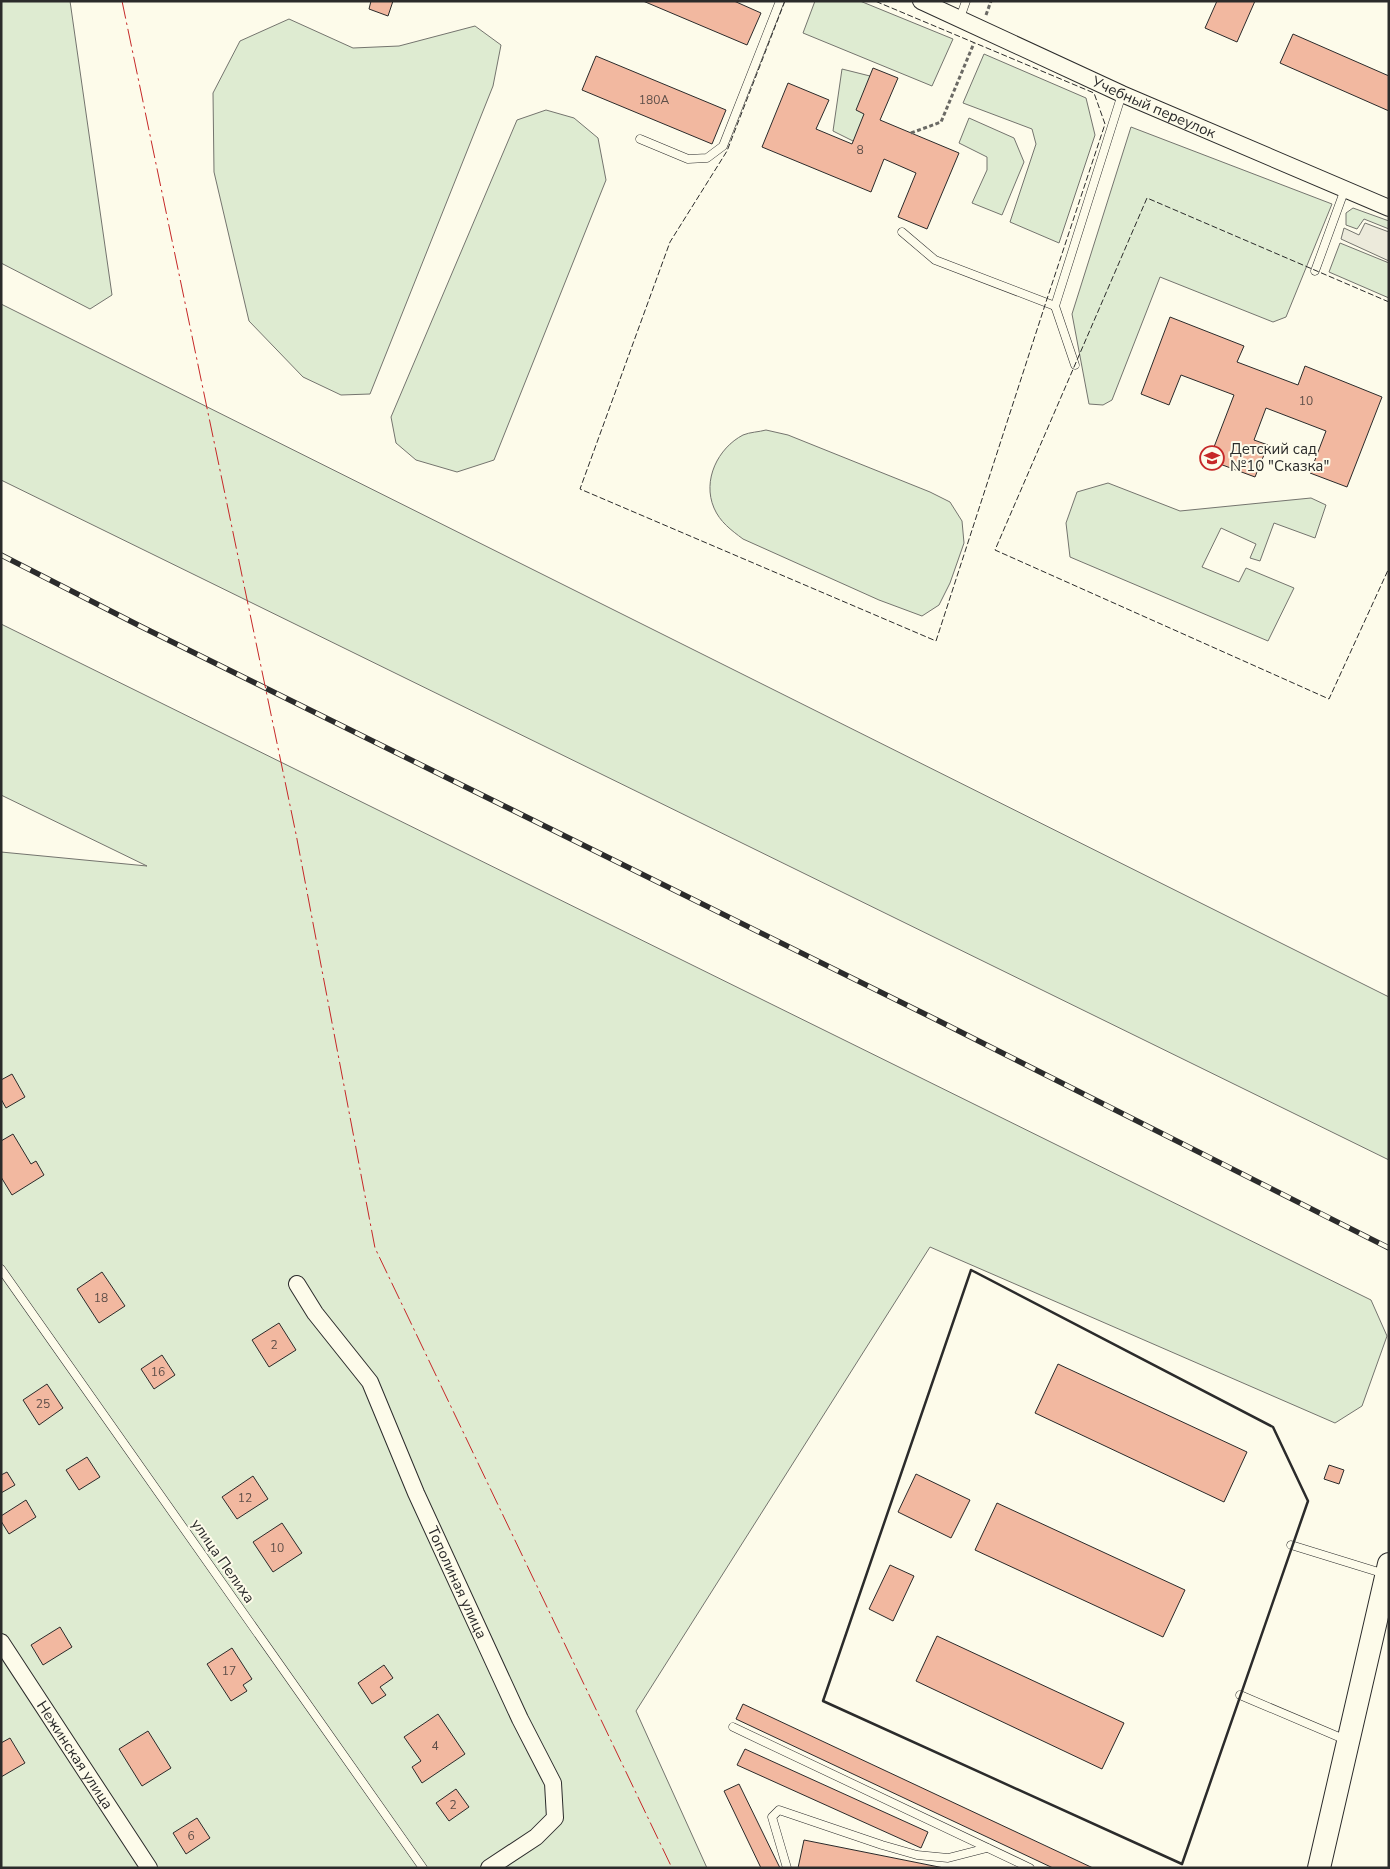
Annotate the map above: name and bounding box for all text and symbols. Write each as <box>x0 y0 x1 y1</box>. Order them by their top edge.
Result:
street label: Учебный переулок <box>1088 71 1219 143</box>
house number: 180А <box>639 92 669 108</box>
house number: 8 <box>856 142 864 158</box>
house number: 10 <box>1299 393 1313 409</box>
place label: Детский сад №10 "Сказка" <box>1230 439 1329 476</box>
school or university icon: Детский сад №10 "Сказка" <box>1199 445 1225 471</box>
house number: 18 <box>94 1290 108 1306</box>
house number: 2 <box>270 1337 278 1353</box>
house number: 16 <box>151 1364 165 1380</box>
house number: 25 <box>36 1396 50 1412</box>
house number: 12 <box>238 1490 252 1506</box>
street label: улица Пелиха <box>187 1515 259 1607</box>
street label: Тополиная улица <box>423 1523 492 1642</box>
house number: 10 <box>270 1540 284 1556</box>
house number: 17 <box>222 1663 236 1679</box>
street label: Нежинская улица <box>32 1697 118 1813</box>
house number: 4 <box>431 1738 439 1754</box>
house number: 2 <box>449 1797 457 1813</box>
house number: 6 <box>187 1828 195 1844</box>

